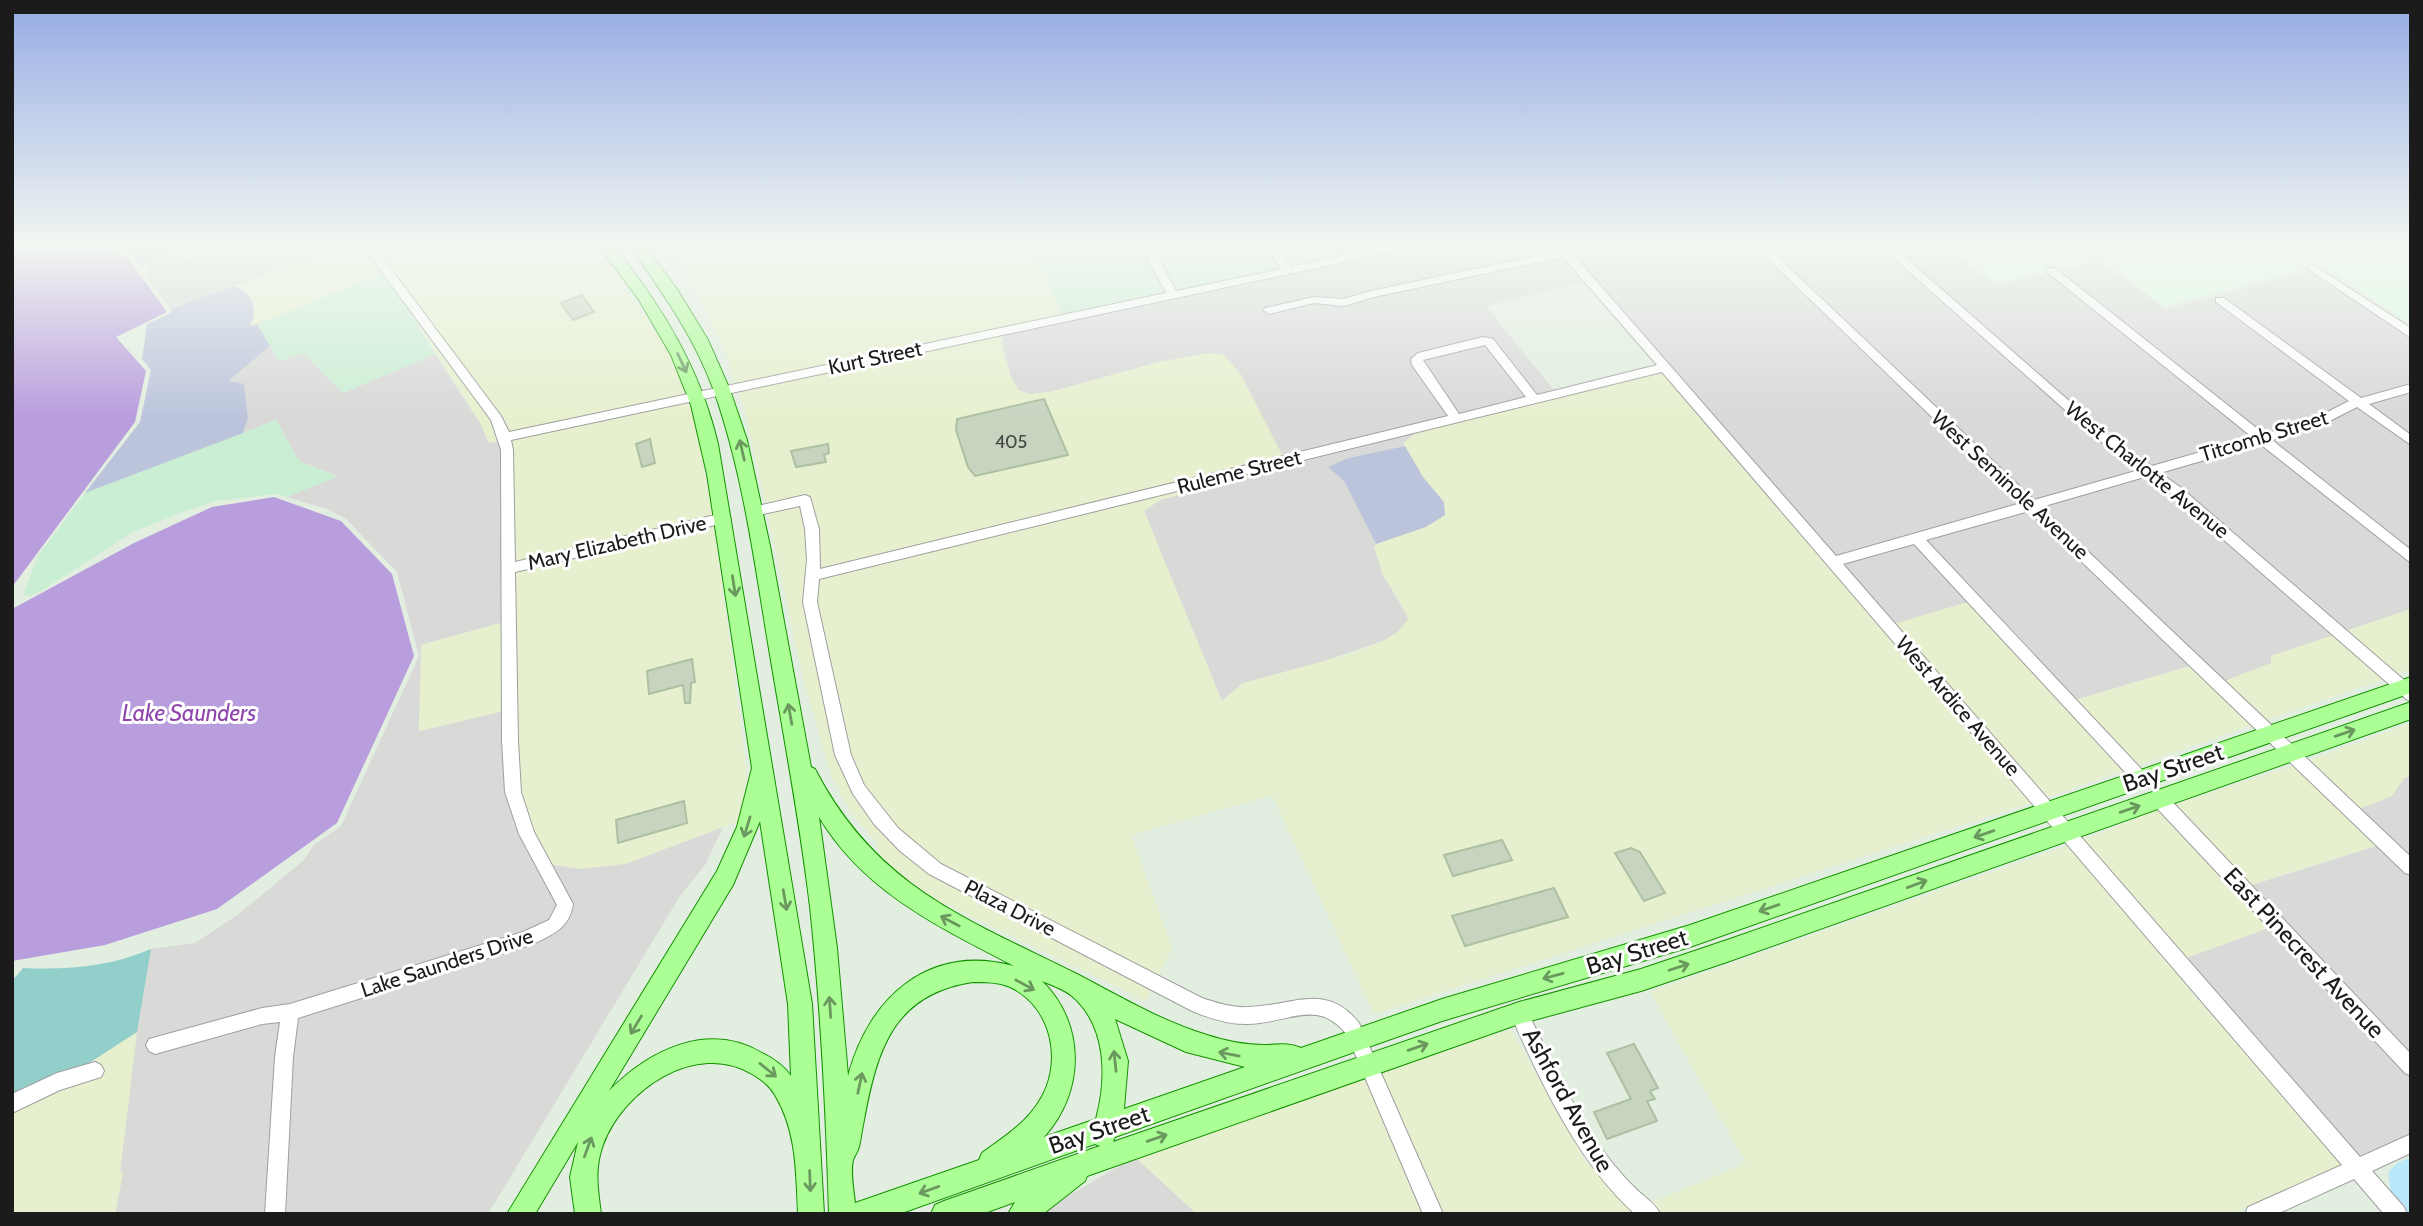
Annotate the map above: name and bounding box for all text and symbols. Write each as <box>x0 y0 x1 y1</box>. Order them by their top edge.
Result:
street label: Kurt Street <box>826 335 924 380</box>
one-way arrow <box>676 352 689 374</box>
street label: West Charlotte Avenue <box>2060 396 2235 544</box>
street label: Titcomb Street <box>2197 404 2331 467</box>
street label: West Seminole Avenue <box>1926 405 2095 564</box>
house number: 405 <box>995 431 1027 453</box>
one-way arrow <box>734 439 748 462</box>
street label: Ruleme Street <box>1174 444 1303 499</box>
street label: Mary Elizabeth Drive <box>525 510 709 575</box>
one-way arrow <box>728 574 741 596</box>
street label: West Ardice Avenue <box>1891 631 2026 781</box>
water label: Lake Saunders <box>122 699 256 727</box>
one-way arrow <box>783 703 796 726</box>
one-way arrow <box>2333 726 2355 738</box>
street label: Bay Street <box>2119 737 2227 798</box>
one-way arrow <box>2119 802 2141 814</box>
one-way arrow <box>740 816 753 838</box>
one-way arrow <box>1974 829 1996 841</box>
street label: East Pinecrest Avenue <box>2218 861 2391 1044</box>
street label: Plaza Drive <box>961 874 1060 941</box>
one-way arrow <box>1906 877 1928 890</box>
one-way arrow <box>779 888 792 911</box>
one-way arrow <box>1759 903 1781 915</box>
one-way arrow <box>941 913 961 927</box>
street label: Bay Street <box>1583 922 1691 981</box>
street label: Lake Saunders Drive <box>358 923 536 1002</box>
one-way arrow <box>1668 960 1690 973</box>
one-way arrow <box>1542 970 1564 983</box>
one-way arrow <box>1014 978 1034 992</box>
one-way arrow <box>824 996 837 1019</box>
one-way arrow <box>629 1015 643 1035</box>
street label: Ashford Avenue <box>1517 1022 1620 1177</box>
one-way arrow <box>1407 1040 1429 1052</box>
one-way arrow <box>1218 1046 1241 1060</box>
one-way arrow <box>1109 1050 1122 1073</box>
one-way arrow <box>758 1062 776 1077</box>
one-way arrow <box>854 1072 868 1095</box>
street label: Bay Street <box>1045 1099 1153 1160</box>
one-way arrow <box>1146 1130 1168 1143</box>
one-way arrow <box>583 1137 595 1159</box>
one-way arrow <box>803 1169 817 1192</box>
one-way arrow <box>919 1185 941 1197</box>

